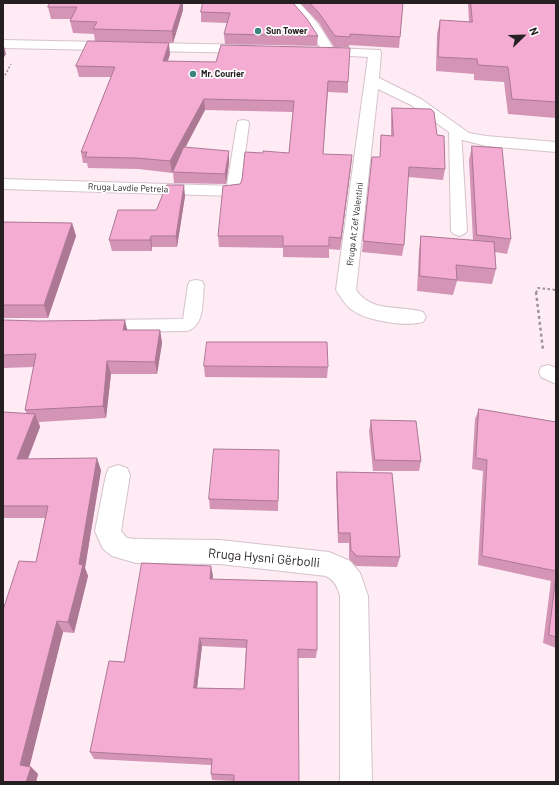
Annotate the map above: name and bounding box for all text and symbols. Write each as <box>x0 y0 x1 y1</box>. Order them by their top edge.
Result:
north arrow <box>503 16 543 56</box>
text: N <box>527 25 542 37</box>
marker: Sun Tower <box>253 26 263 36</box>
place label: Sun Tower <box>266 26 307 36</box>
marker: Mr. Courier <box>188 69 198 79</box>
place label: Mr. Courier <box>201 69 244 79</box>
street label: Rruga Lavdie Petrela <box>88 181 168 195</box>
street label: Rruga At Zef Valentini <box>345 182 365 266</box>
street label: Rruga Hysni Gërbolli <box>207 545 321 571</box>

